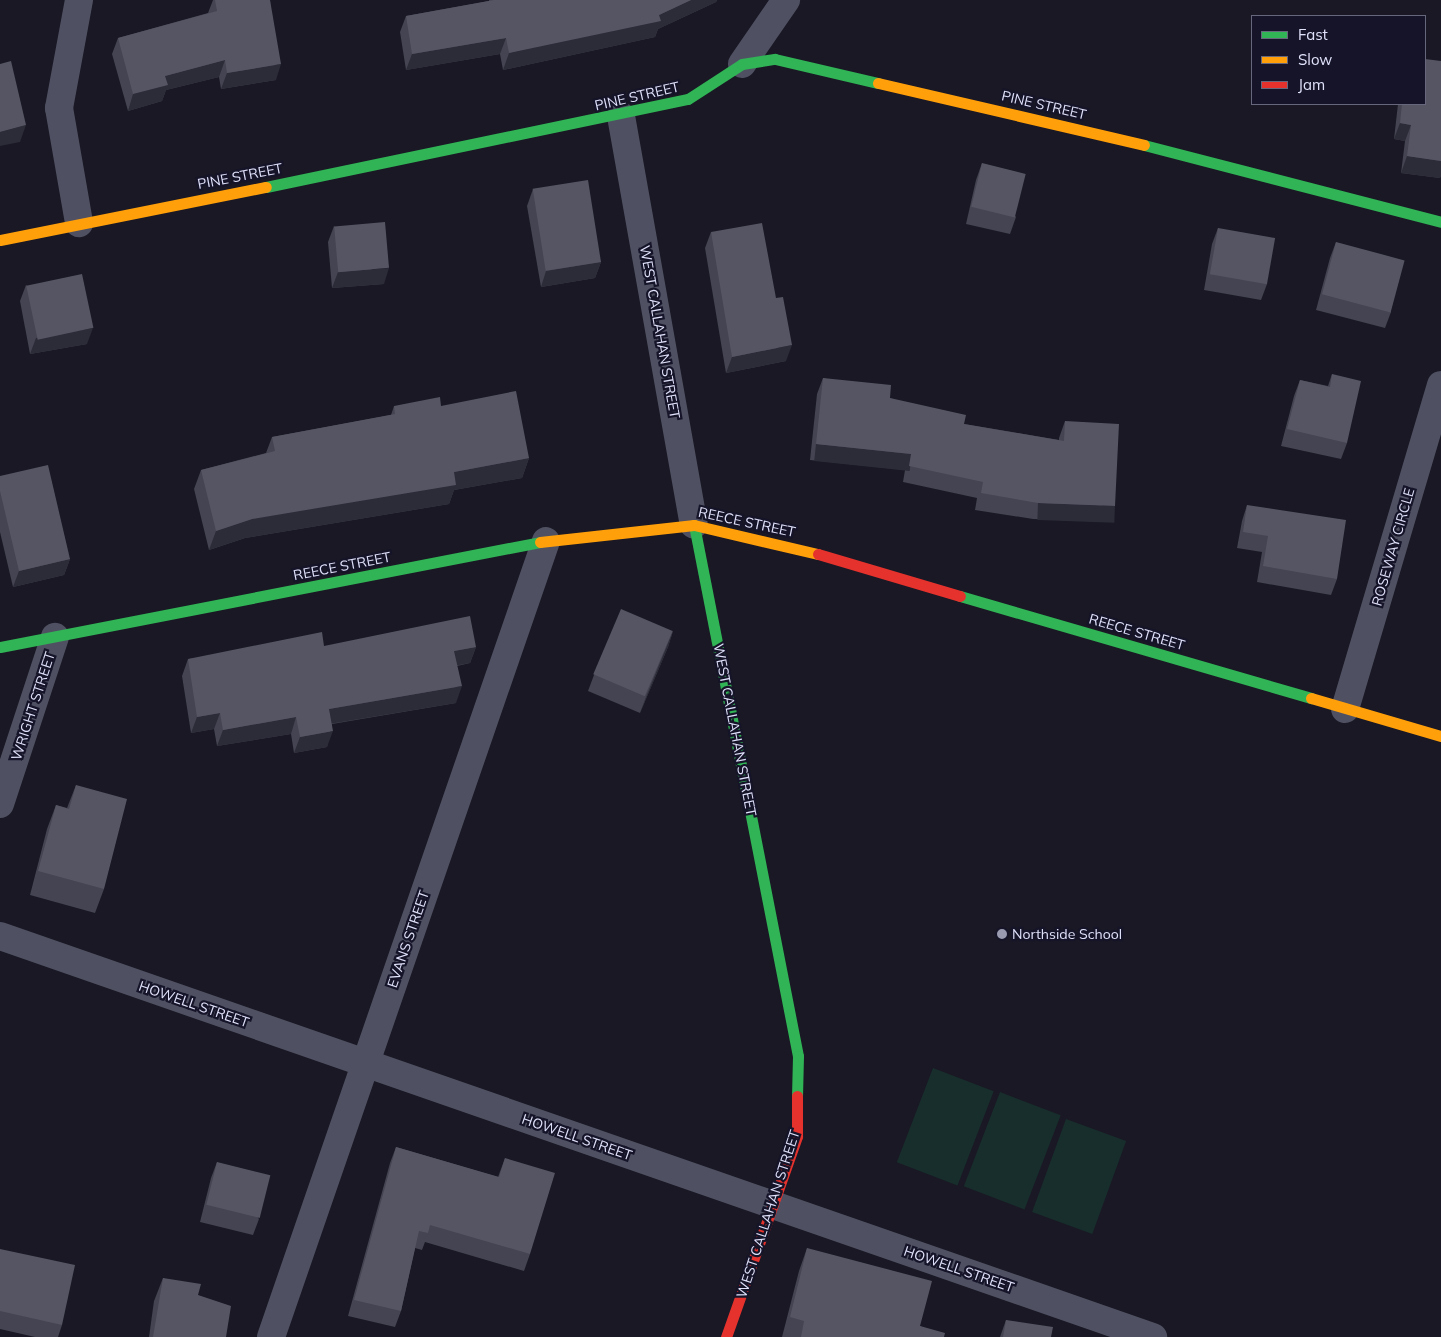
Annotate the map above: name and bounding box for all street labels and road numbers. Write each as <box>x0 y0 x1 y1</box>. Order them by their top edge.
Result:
street label: PINE STREET <box>593 78 681 114</box>
street label: PINE STREET <box>1000 87 1088 123</box>
street label: PINE STREET <box>196 160 284 192</box>
street label: WEST CALLAHAN STREET <box>636 244 684 420</box>
street label: ROSEWAY CIRCLE <box>1368 486 1418 608</box>
street label: REECE STREET <box>697 503 797 541</box>
street label: REECE STREET <box>292 548 392 584</box>
street label: REECE STREET <box>1087 610 1187 654</box>
street label: WEST CALLAHAN STREET <box>710 642 760 818</box>
street label: WRIGHT STREET <box>7 650 59 762</box>
street label: EVANS STREET <box>384 888 432 990</box>
street label: HOWELL STREET <box>137 977 251 1031</box>
street label: HOWELL STREET <box>520 1110 634 1164</box>
street label: WEST CALLAHAN STREET <box>733 1128 803 1300</box>
street label: HOWELL STREET <box>902 1242 1016 1296</box>

